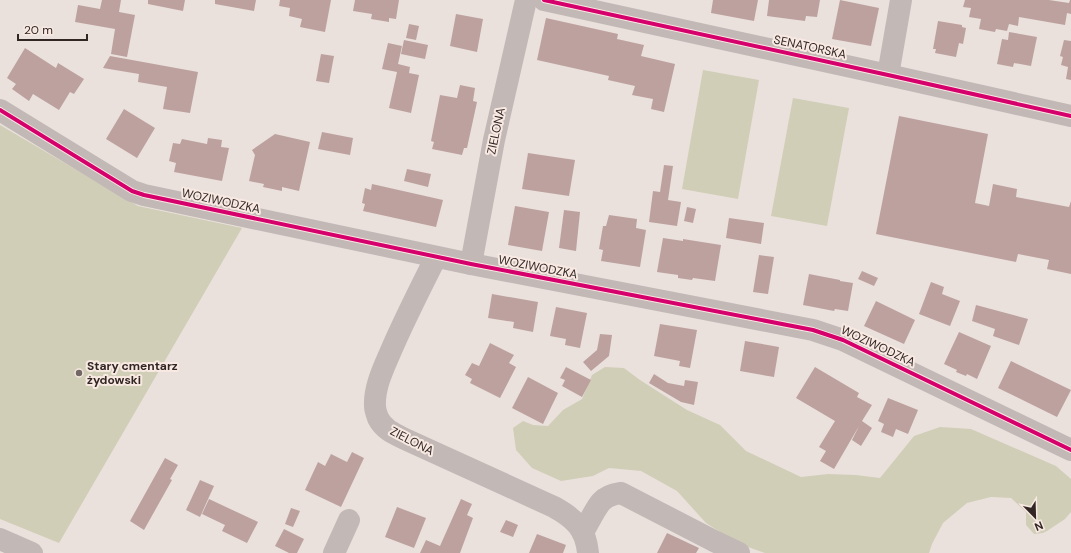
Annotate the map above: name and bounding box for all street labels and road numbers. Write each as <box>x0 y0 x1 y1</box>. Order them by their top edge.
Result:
street label: SENATORSKA <box>772 32 848 62</box>
street label: ZIELONA <box>483 106 509 156</box>
street label: WOZIWODZKA <box>180 185 262 217</box>
street label: WOZIWODZKA <box>497 251 579 283</box>
street label: WOZIWODZKA <box>838 322 918 370</box>
street label: ZIELONA <box>387 423 437 459</box>

